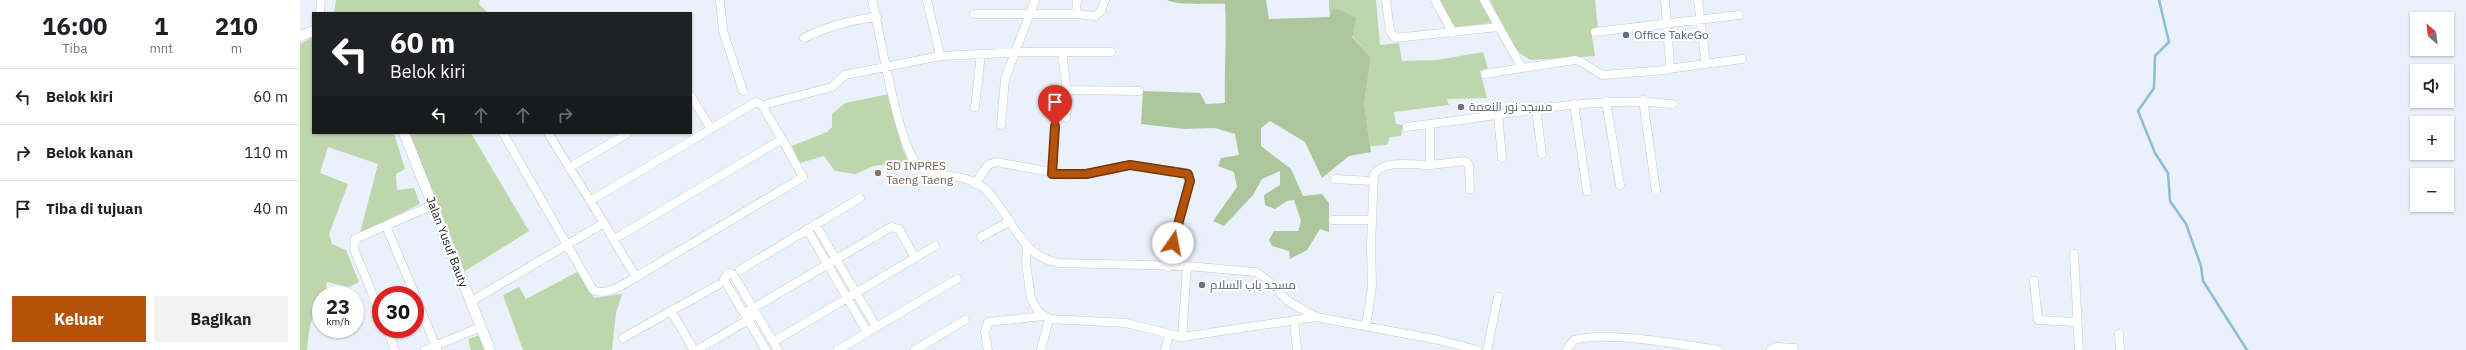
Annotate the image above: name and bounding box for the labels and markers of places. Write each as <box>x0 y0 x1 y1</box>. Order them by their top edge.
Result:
place label: Office TakeGo <box>1634 27 1709 42</box>
marker: Office TakeGo <box>1621 30 1631 40</box>
pin <box>1038 85 1072 126</box>
place label: مسجد نور النعمة <box>1469 99 1552 114</box>
marker: مسجد نور النعمة <box>1456 102 1466 112</box>
place label: SD INPRES Taeng Taeng <box>886 158 954 187</box>
marker: SD INPRES Taeng Taeng <box>873 168 883 178</box>
place label: مسجد باب السلام <box>1210 277 1296 293</box>
marker: مسجد باب السلام <box>1197 280 1207 290</box>

